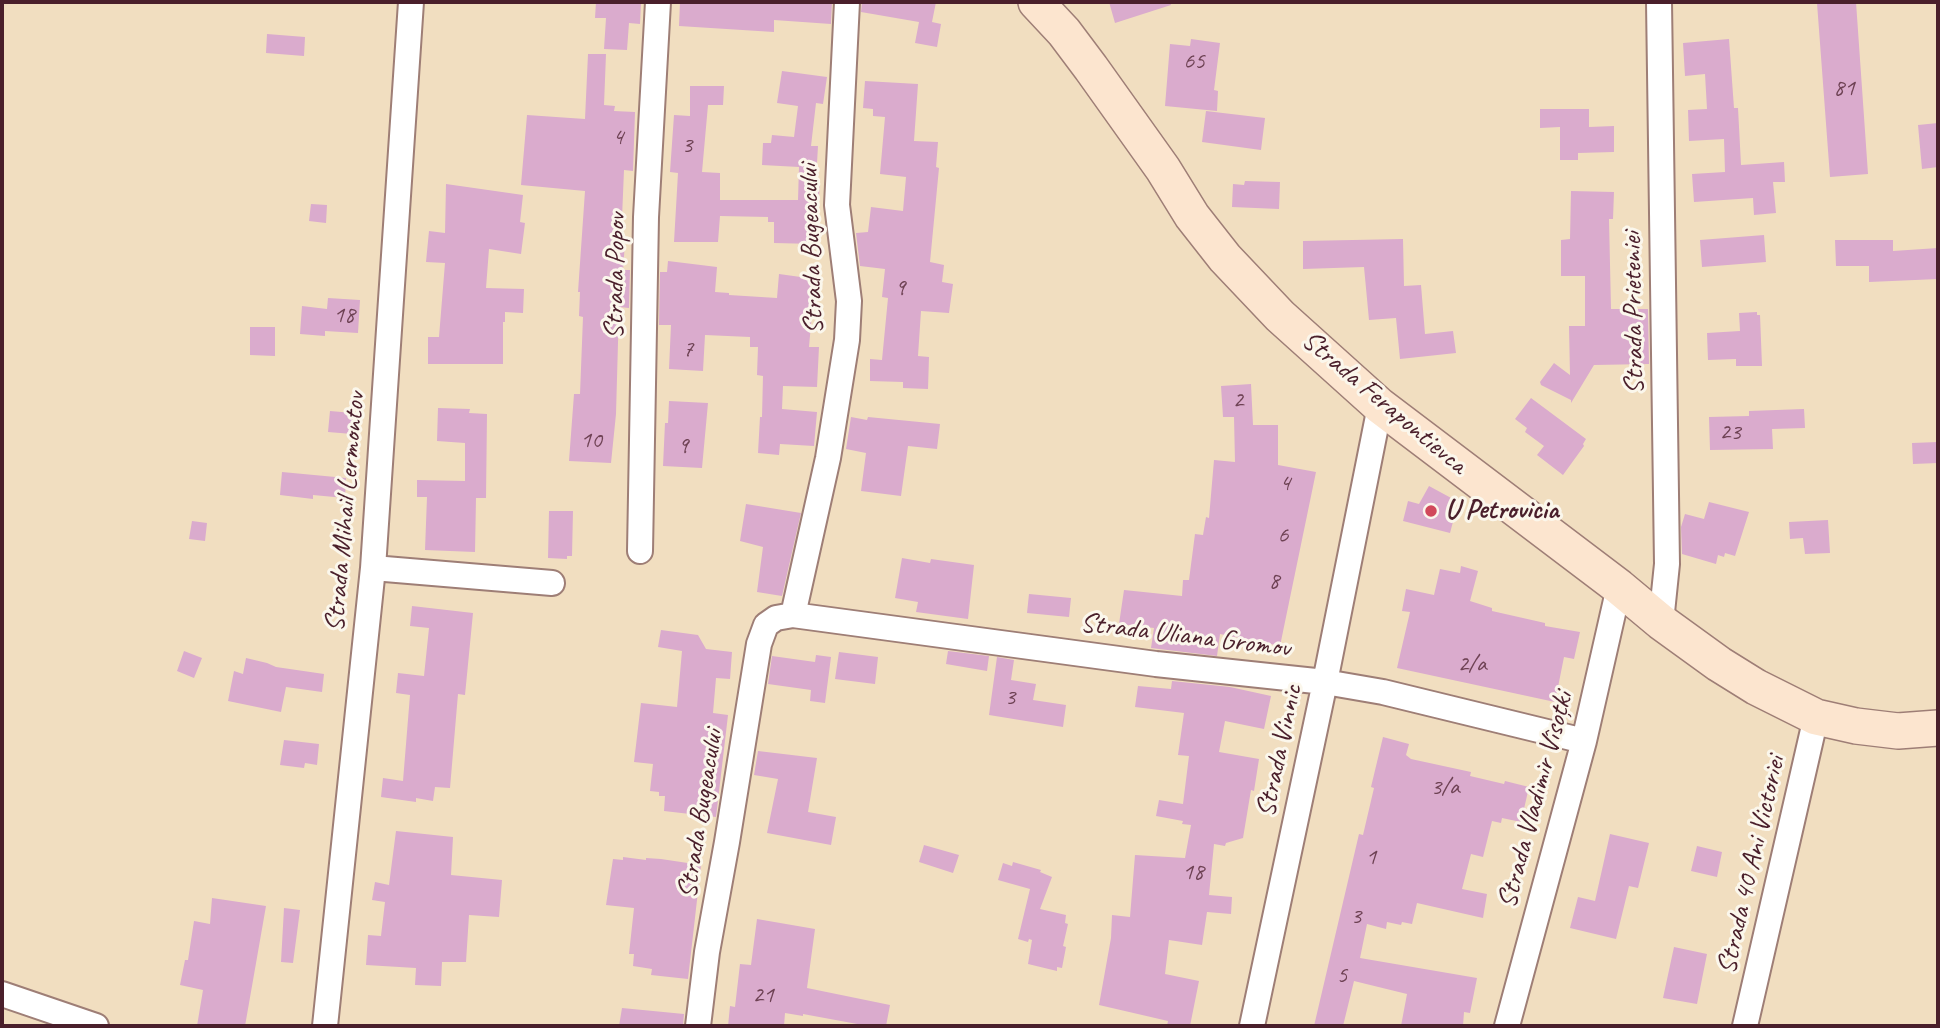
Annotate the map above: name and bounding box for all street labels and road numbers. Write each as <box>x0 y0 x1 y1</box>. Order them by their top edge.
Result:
street label: Strada Bugeacului <box>792 163 832 335</box>
street label: Strada Popov <box>598 212 634 340</box>
street label: Strada Prieteniei <box>1616 231 1652 395</box>
street label: Strada Ferapontievca <box>1295 324 1473 482</box>
street label: Strada Mihail Lermontov <box>319 391 373 633</box>
street label: Strada Uliana Gromov <box>1078 606 1292 666</box>
street label: Strada Vinnic <box>1250 682 1310 820</box>
street label: Strada Vladimir Vîsoțki <box>1491 688 1581 912</box>
street label: Strada Bugeacului <box>671 727 731 901</box>
street label: Strada 40 Ani Victoriei <box>1711 753 1793 977</box>

